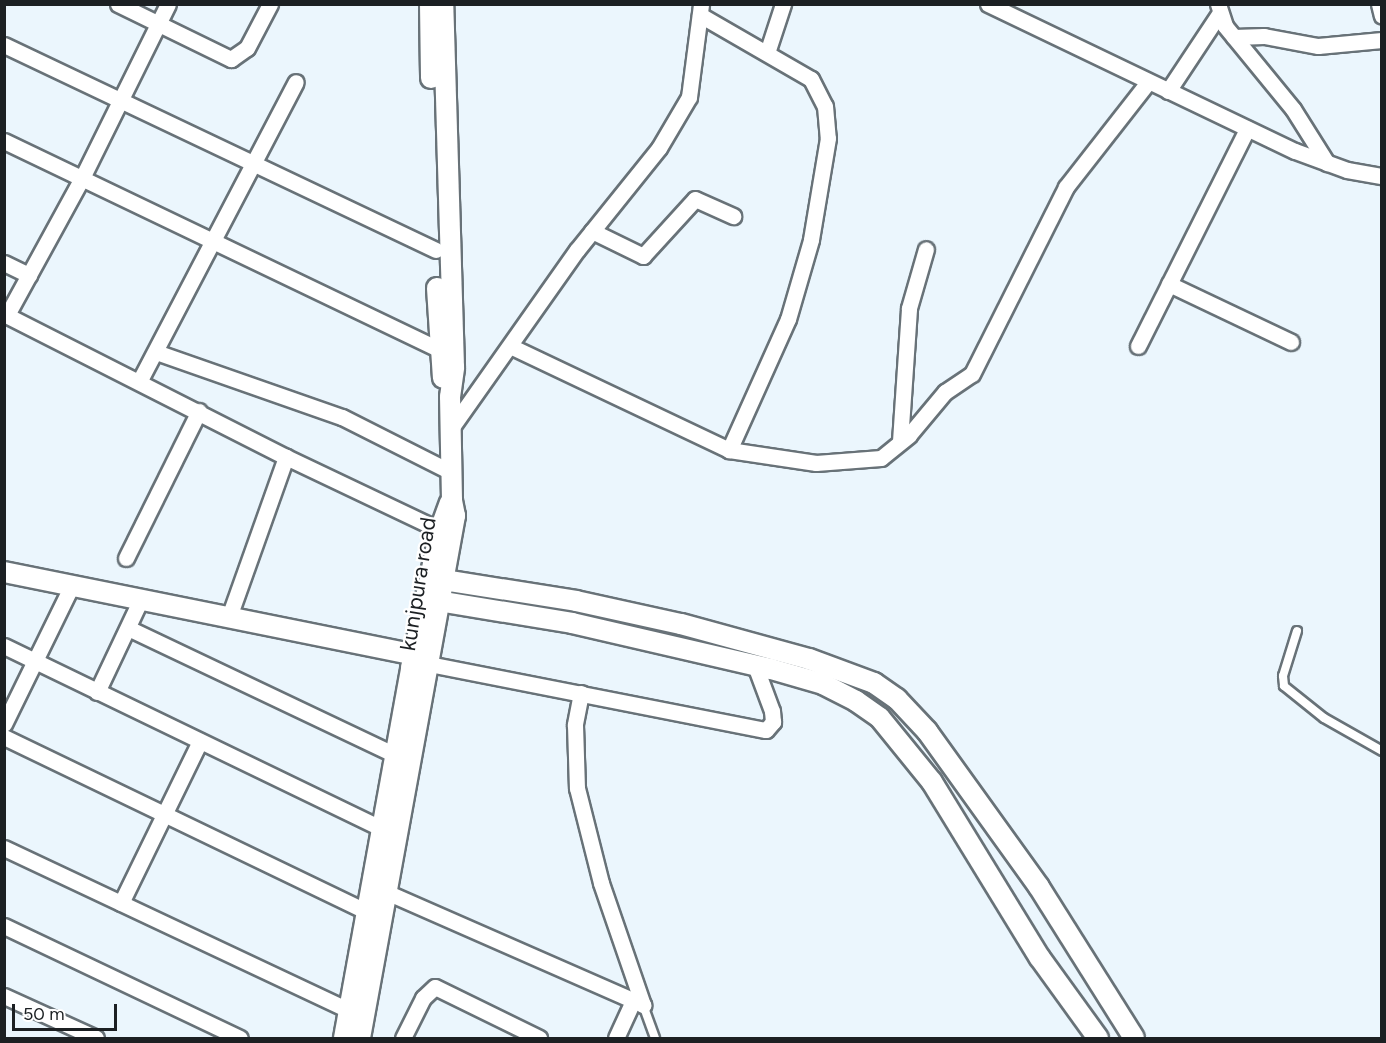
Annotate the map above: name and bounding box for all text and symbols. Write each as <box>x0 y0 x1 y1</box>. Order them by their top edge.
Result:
street label: kunjpura road <box>394 515 442 653</box>
scale bar <box>15 992 120 1030</box>
text: 50 m <box>23 1003 65 1025</box>

